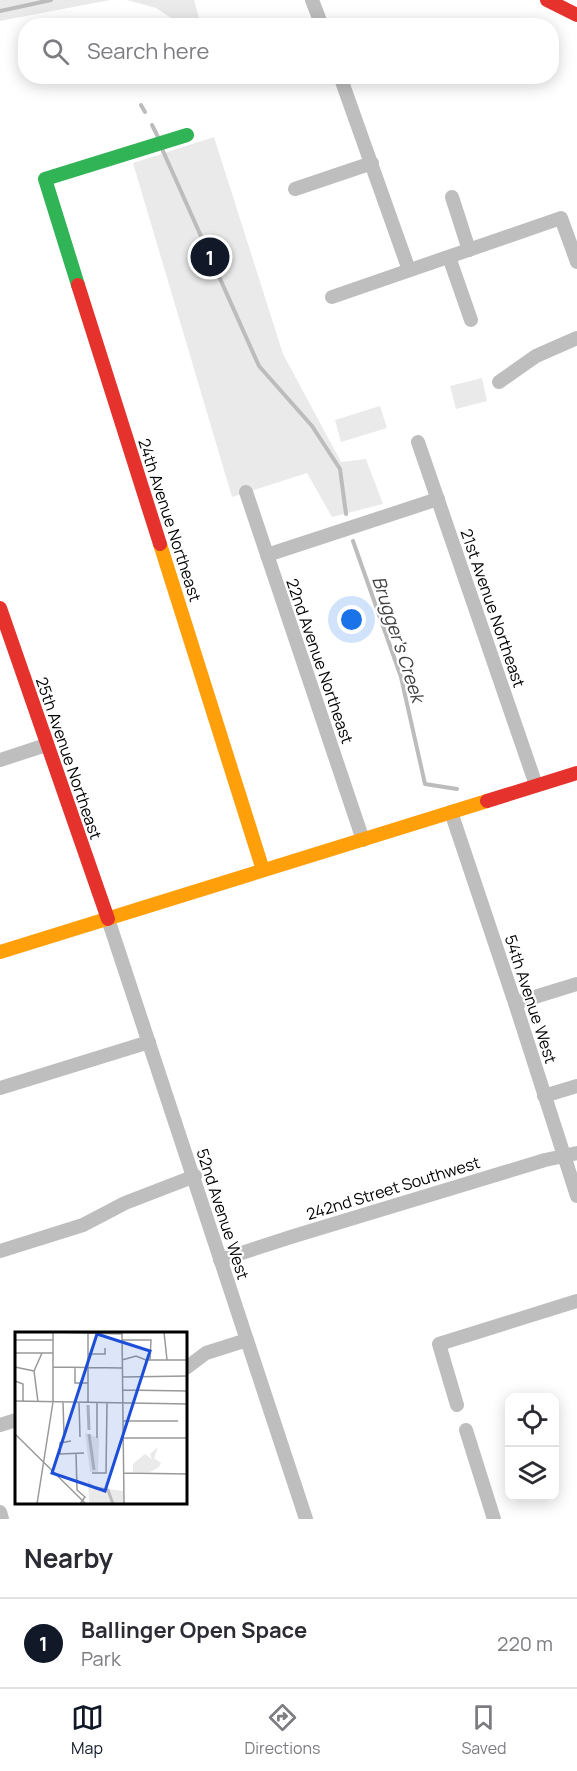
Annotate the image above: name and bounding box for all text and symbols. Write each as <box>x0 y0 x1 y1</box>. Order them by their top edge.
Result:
search box <box>18 18 559 84</box>
icon: search <box>39 35 72 68</box>
text: Search here <box>87 36 209 66</box>
pin: 1 <box>190 234 230 280</box>
street label: 24th Avenue Northeast <box>133 436 207 604</box>
street label: 21st Avenue Northeast <box>456 526 530 690</box>
water label: Brugger's Creek <box>367 573 432 708</box>
street label: 22nd Avenue Northeast <box>281 575 359 747</box>
your location <box>337 605 366 634</box>
street label: 25th Avenue Northeast <box>31 674 107 842</box>
street label: 54th Avenue West <box>500 932 562 1066</box>
street label: 52nd Avenue West <box>191 1146 255 1282</box>
street label: 242nd Street Southwest <box>303 1151 483 1225</box>
inset map <box>15 1332 188 1504</box>
map controls <box>505 1393 559 1501</box>
button: locate <box>505 1393 559 1447</box>
button: layers <box>505 1447 559 1501</box>
text: Nearby <box>24 1540 113 1576</box>
text: Ballinger Open Space <box>81 1615 307 1645</box>
text: 1 <box>39 1630 48 1657</box>
text: 220 m <box>497 1630 553 1657</box>
text: Park <box>81 1645 121 1672</box>
tab: Map <box>71 1701 104 1759</box>
tab: Directions <box>245 1701 320 1759</box>
tab: Saved <box>461 1701 506 1759</box>

